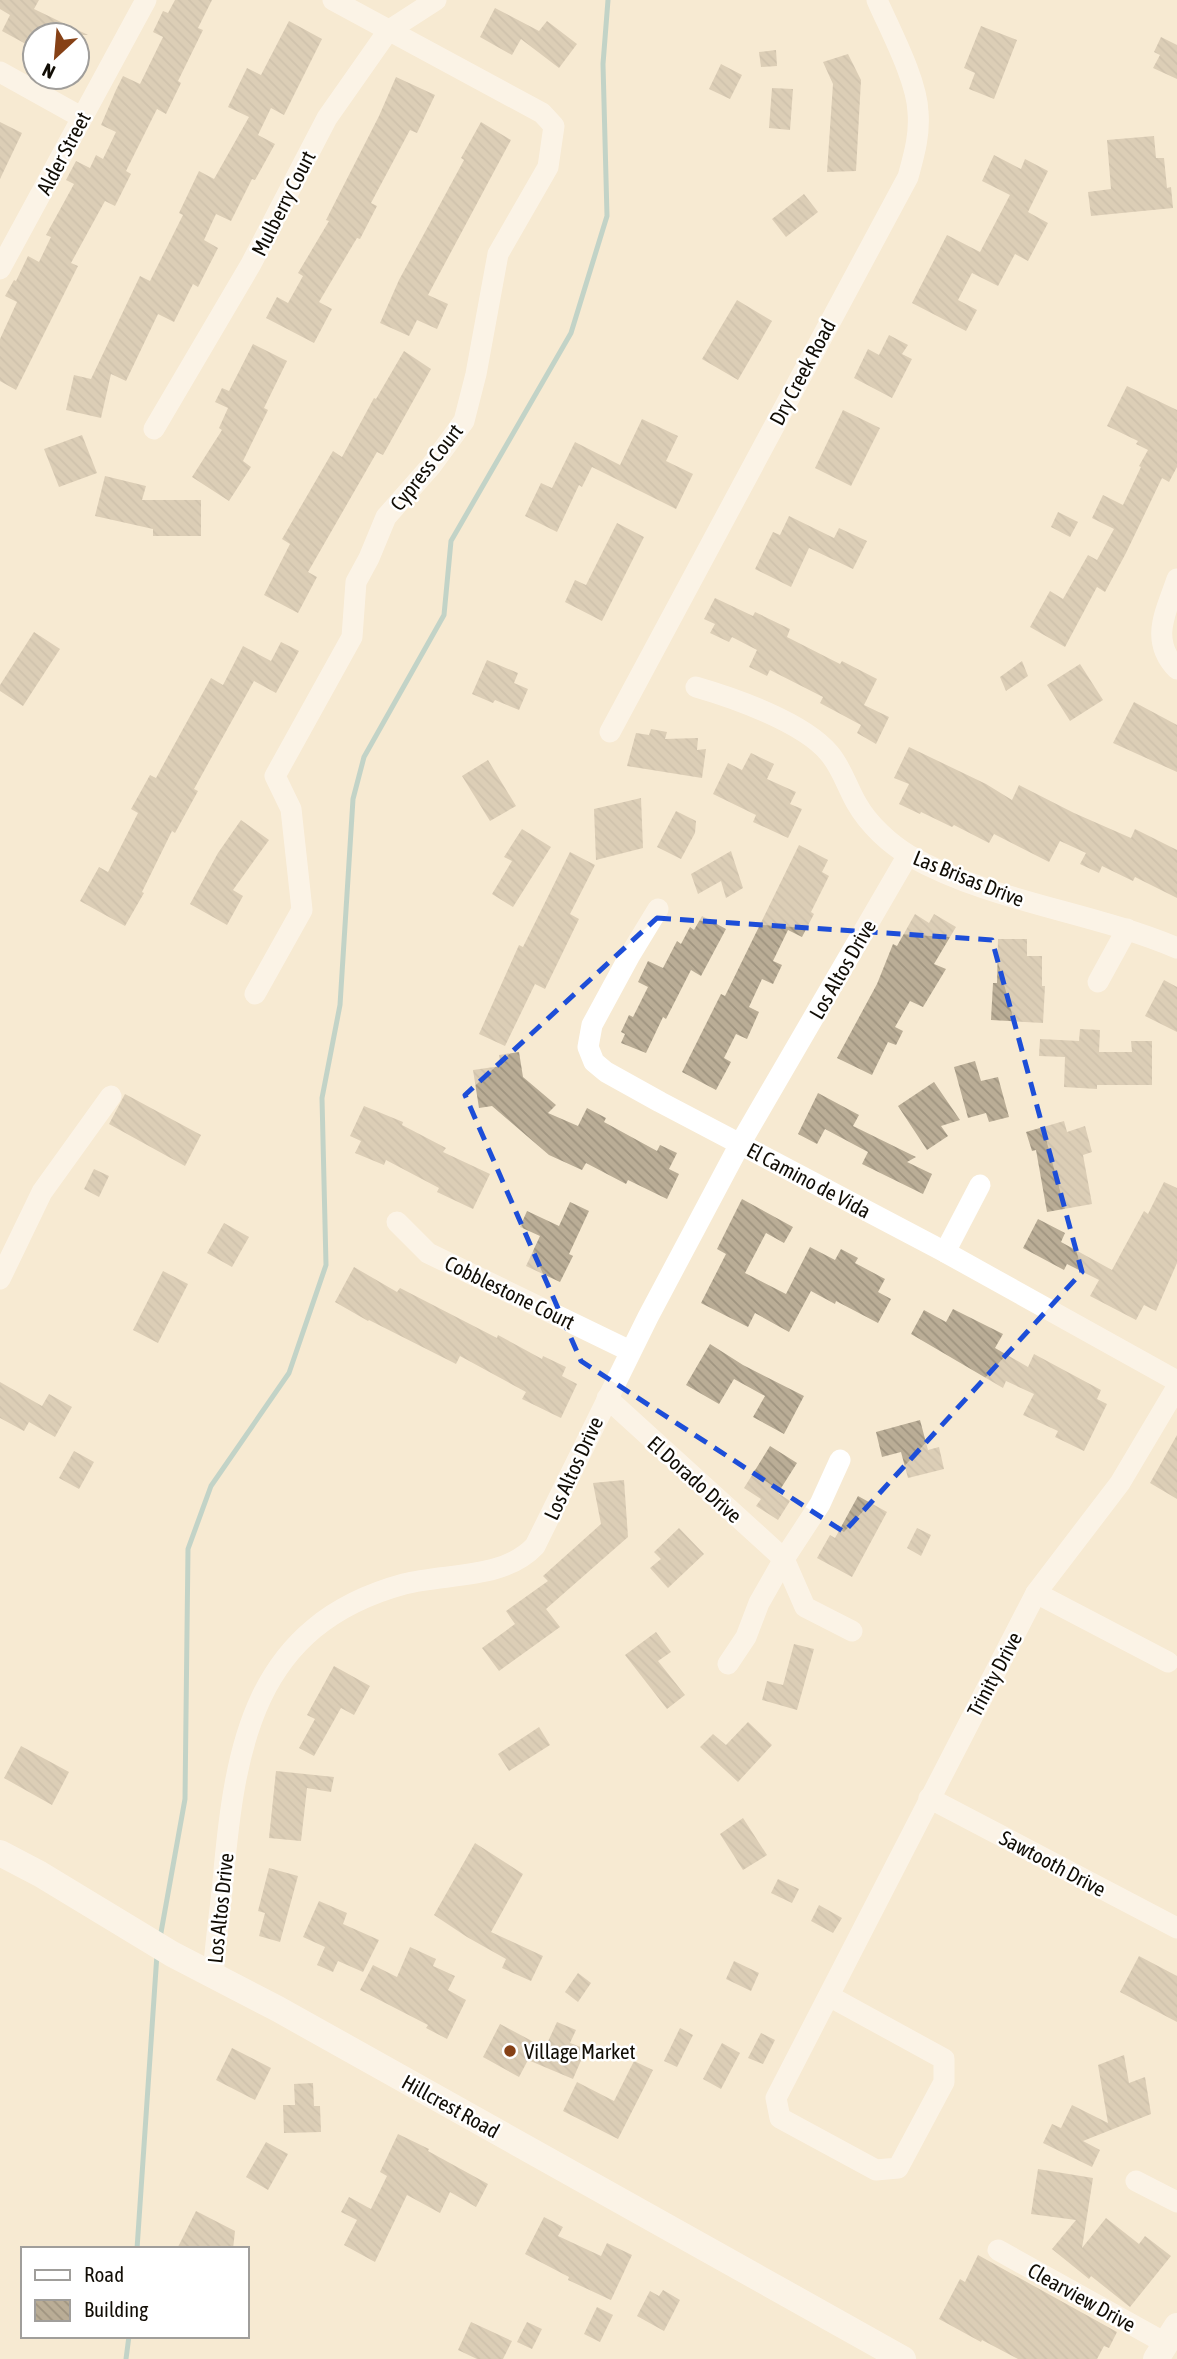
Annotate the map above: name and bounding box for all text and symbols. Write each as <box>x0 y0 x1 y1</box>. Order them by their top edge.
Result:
north arrow <box>21 21 91 91</box>
text: N <box>39 59 58 84</box>
street label: Alder Street <box>31 108 95 198</box>
street label: Mulberry Court <box>246 146 320 260</box>
street label: Dry Creek Road <box>764 315 840 429</box>
street label: Cypress Court <box>385 419 467 515</box>
street label: Las Brisas Drive <box>910 845 1028 911</box>
street label: Los Altos Drive <box>804 915 880 1023</box>
street label: El Camino de Vida <box>743 1137 875 1223</box>
street label: Cobblestone Court <box>441 1250 579 1334</box>
street label: Los Altos Drive <box>539 1413 607 1523</box>
street label: El Dorado Drive <box>643 1431 747 1527</box>
street label: Trinity Drive <box>962 1628 1026 1720</box>
street label: Sawtooth Drive <box>996 1825 1110 1901</box>
street label: Los Altos Drive <box>202 1852 238 1964</box>
place label: Village Market <box>524 2039 635 2063</box>
marker: Village Market <box>502 2043 518 2059</box>
street label: Hillcrest Road <box>398 2069 504 2143</box>
legend <box>21 2247 248 2338</box>
street label: Clearview Drive <box>1024 2258 1140 2336</box>
text: Road <box>84 2262 124 2286</box>
text: Building <box>84 2297 148 2321</box>

